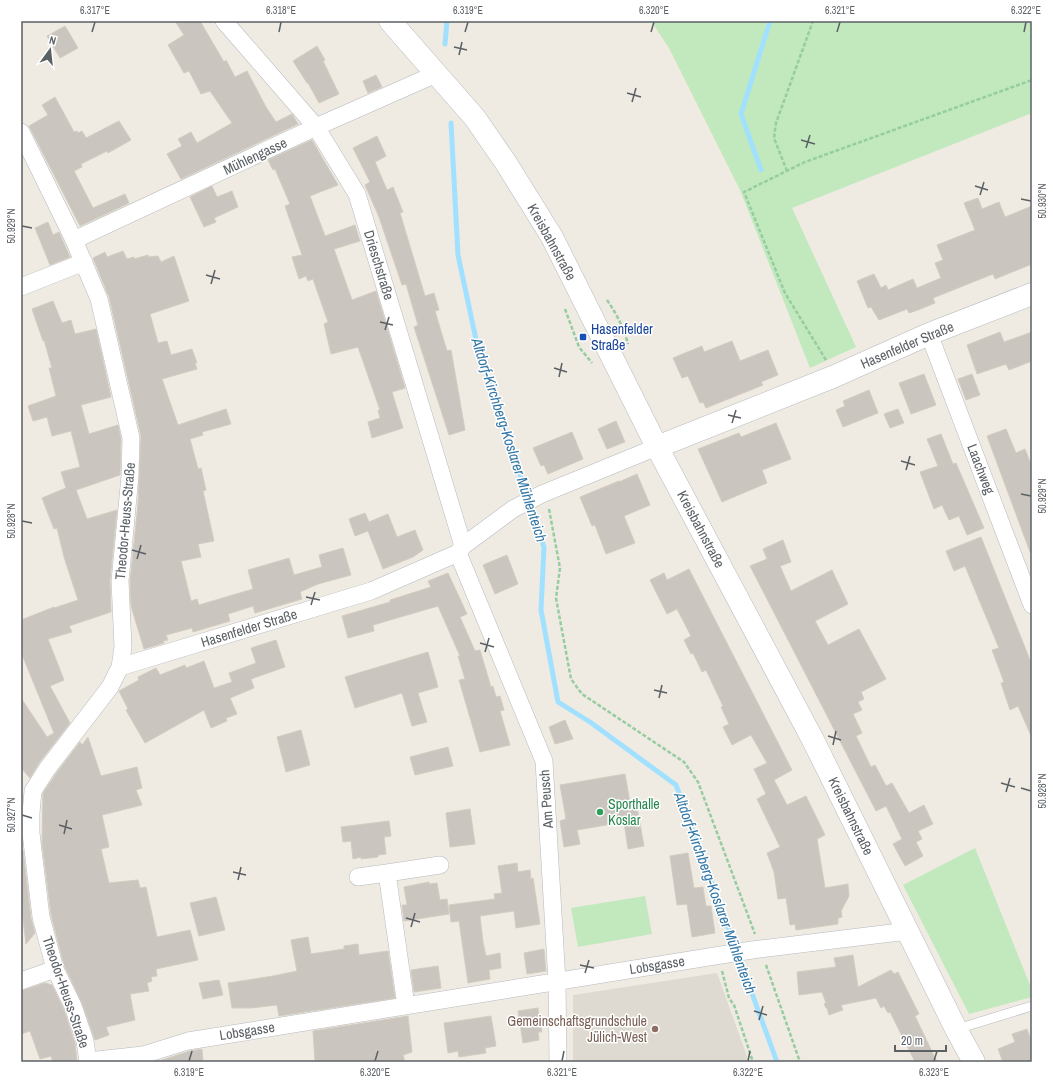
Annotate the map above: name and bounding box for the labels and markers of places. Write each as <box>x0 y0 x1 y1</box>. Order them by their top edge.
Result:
place label: Hasenfelder Straße <box>591 320 653 354</box>
marker: Hasenfelder Straße <box>578 332 588 342</box>
place label: Sporthalle Koslar <box>608 795 660 829</box>
marker: Sporthalle Koslar <box>595 807 605 817</box>
place label: Gemeinschaftsgrundschule Jülich-West <box>507 1012 647 1046</box>
marker: Gemeinschaftsgrundschule Jülich-West <box>650 1024 660 1034</box>

